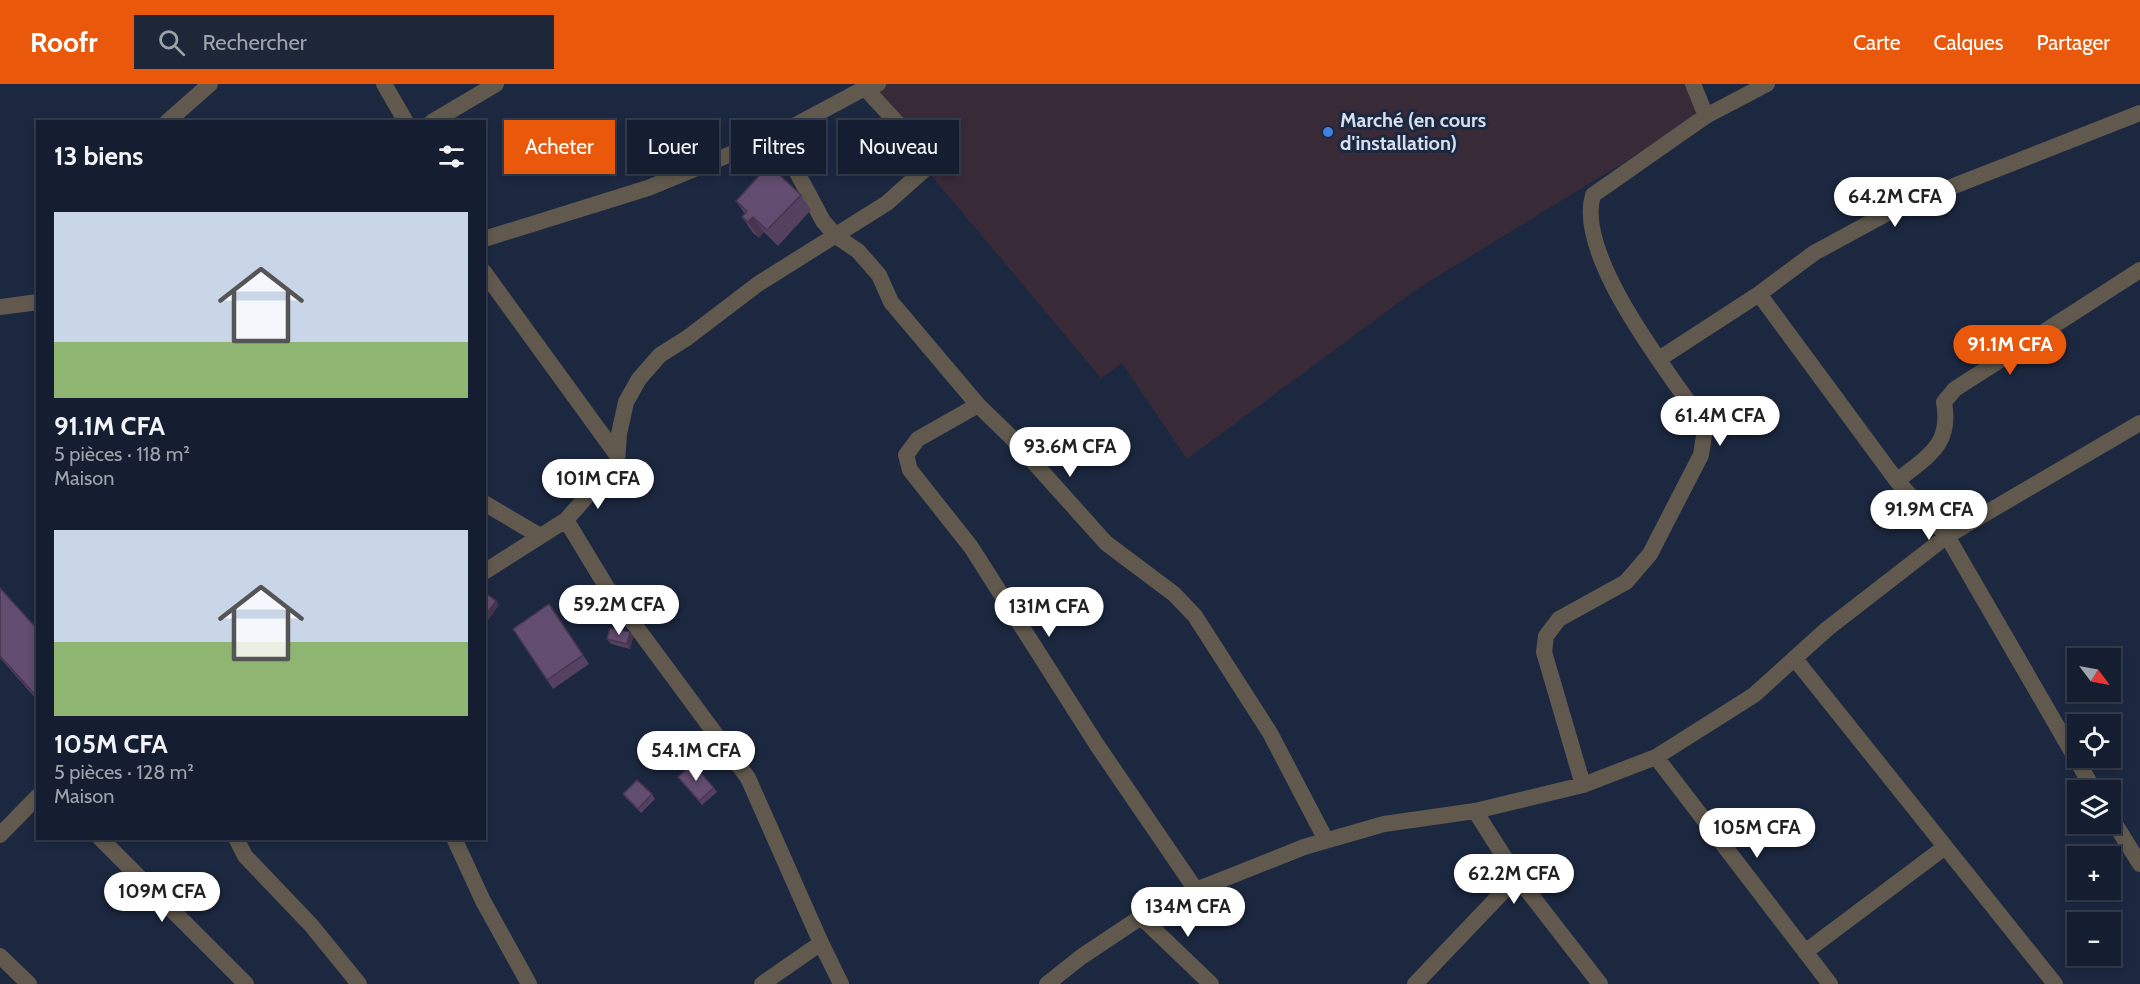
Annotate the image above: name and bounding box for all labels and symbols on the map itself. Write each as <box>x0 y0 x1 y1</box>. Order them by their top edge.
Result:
place label: Marché (en cours d'installation) <box>1340 108 1486 155</box>
marker: Marché (en cours d'installation) <box>1321 125 1335 139</box>
pin: 64.2M CFA <box>1826 177 1964 228</box>
pin: 91.1M CFA <box>1941 325 2079 376</box>
pin: 61.4M CFA <box>1651 396 1789 447</box>
pin: 93.6M CFA <box>1001 427 1139 478</box>
pin: 101M CFA <box>536 459 660 510</box>
pin: 91.9M CFA <box>1860 490 1998 541</box>
pin: 59.2M CFA <box>550 585 688 636</box>
pin: 131M CFA <box>987 587 1111 638</box>
north arrow <box>2067 648 2121 702</box>
pin: 54.1M CFA <box>627 731 765 782</box>
pin: 105M CFA <box>1695 808 1819 859</box>
pin: 62.2M CFA <box>1445 854 1583 905</box>
pin: 109M CFA <box>100 872 224 923</box>
pin: 134M CFA <box>1126 887 1250 938</box>

